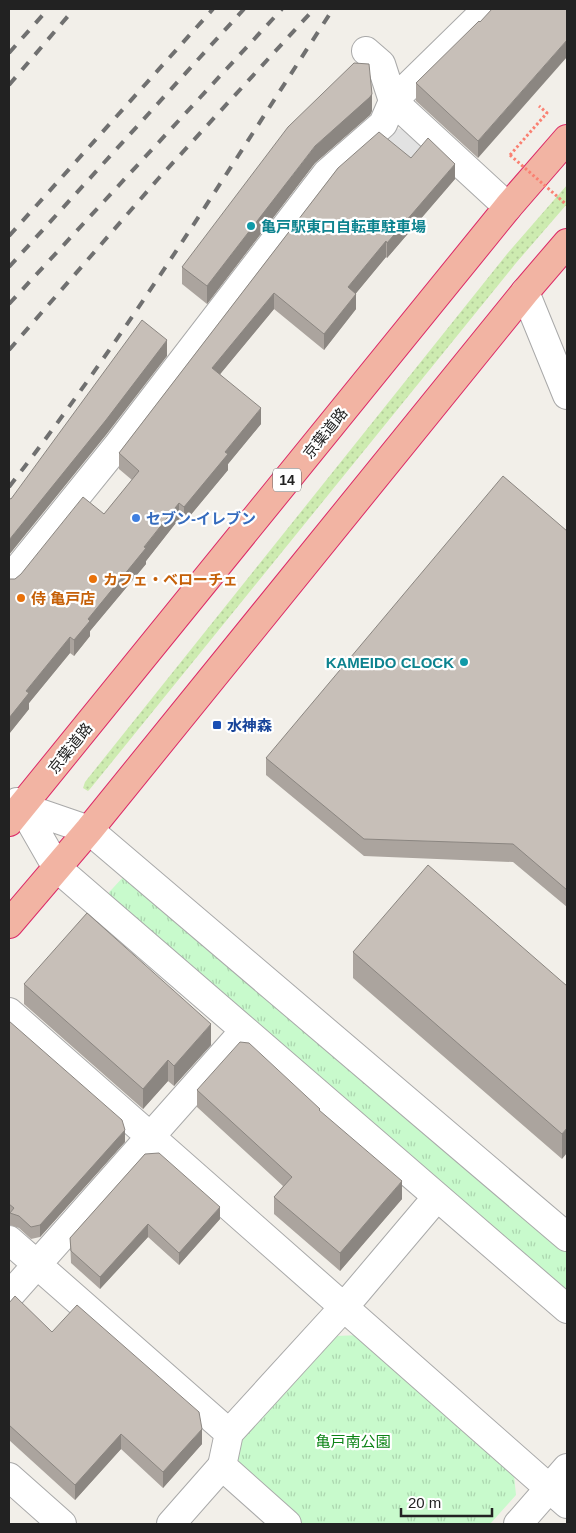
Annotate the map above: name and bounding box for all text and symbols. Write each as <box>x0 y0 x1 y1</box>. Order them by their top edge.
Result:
place label: 亀戸駅東口自転車駐車場 <box>261 218 426 235</box>
marker: 亀戸駅東口自転車駐車場 <box>245 220 257 232</box>
street label: 京葉道路 <box>300 404 350 462</box>
road number: 14 <box>273 468 301 492</box>
place label: セブン-イレブン <box>146 510 256 527</box>
marker: セブン-イレブン <box>130 512 142 524</box>
place label: カフェ・ベローチェ <box>103 571 238 588</box>
marker: カフェ・ベローチェ <box>87 573 99 585</box>
place label: 侍 亀戸店 <box>31 590 95 607</box>
marker: 侍 亀戸店 <box>15 592 27 604</box>
place label: KAMEIDO CLOCK <box>326 654 454 671</box>
marker: KAMEIDO CLOCK <box>458 656 470 668</box>
place label: 水神森 <box>227 717 272 734</box>
street label: 京葉道路 <box>45 719 95 777</box>
marker: 水神森 <box>211 719 223 731</box>
park label: 亀戸南公園 <box>315 1433 391 1450</box>
scale bar <box>401 1486 492 1518</box>
text: 20 m <box>408 1494 441 1511</box>

